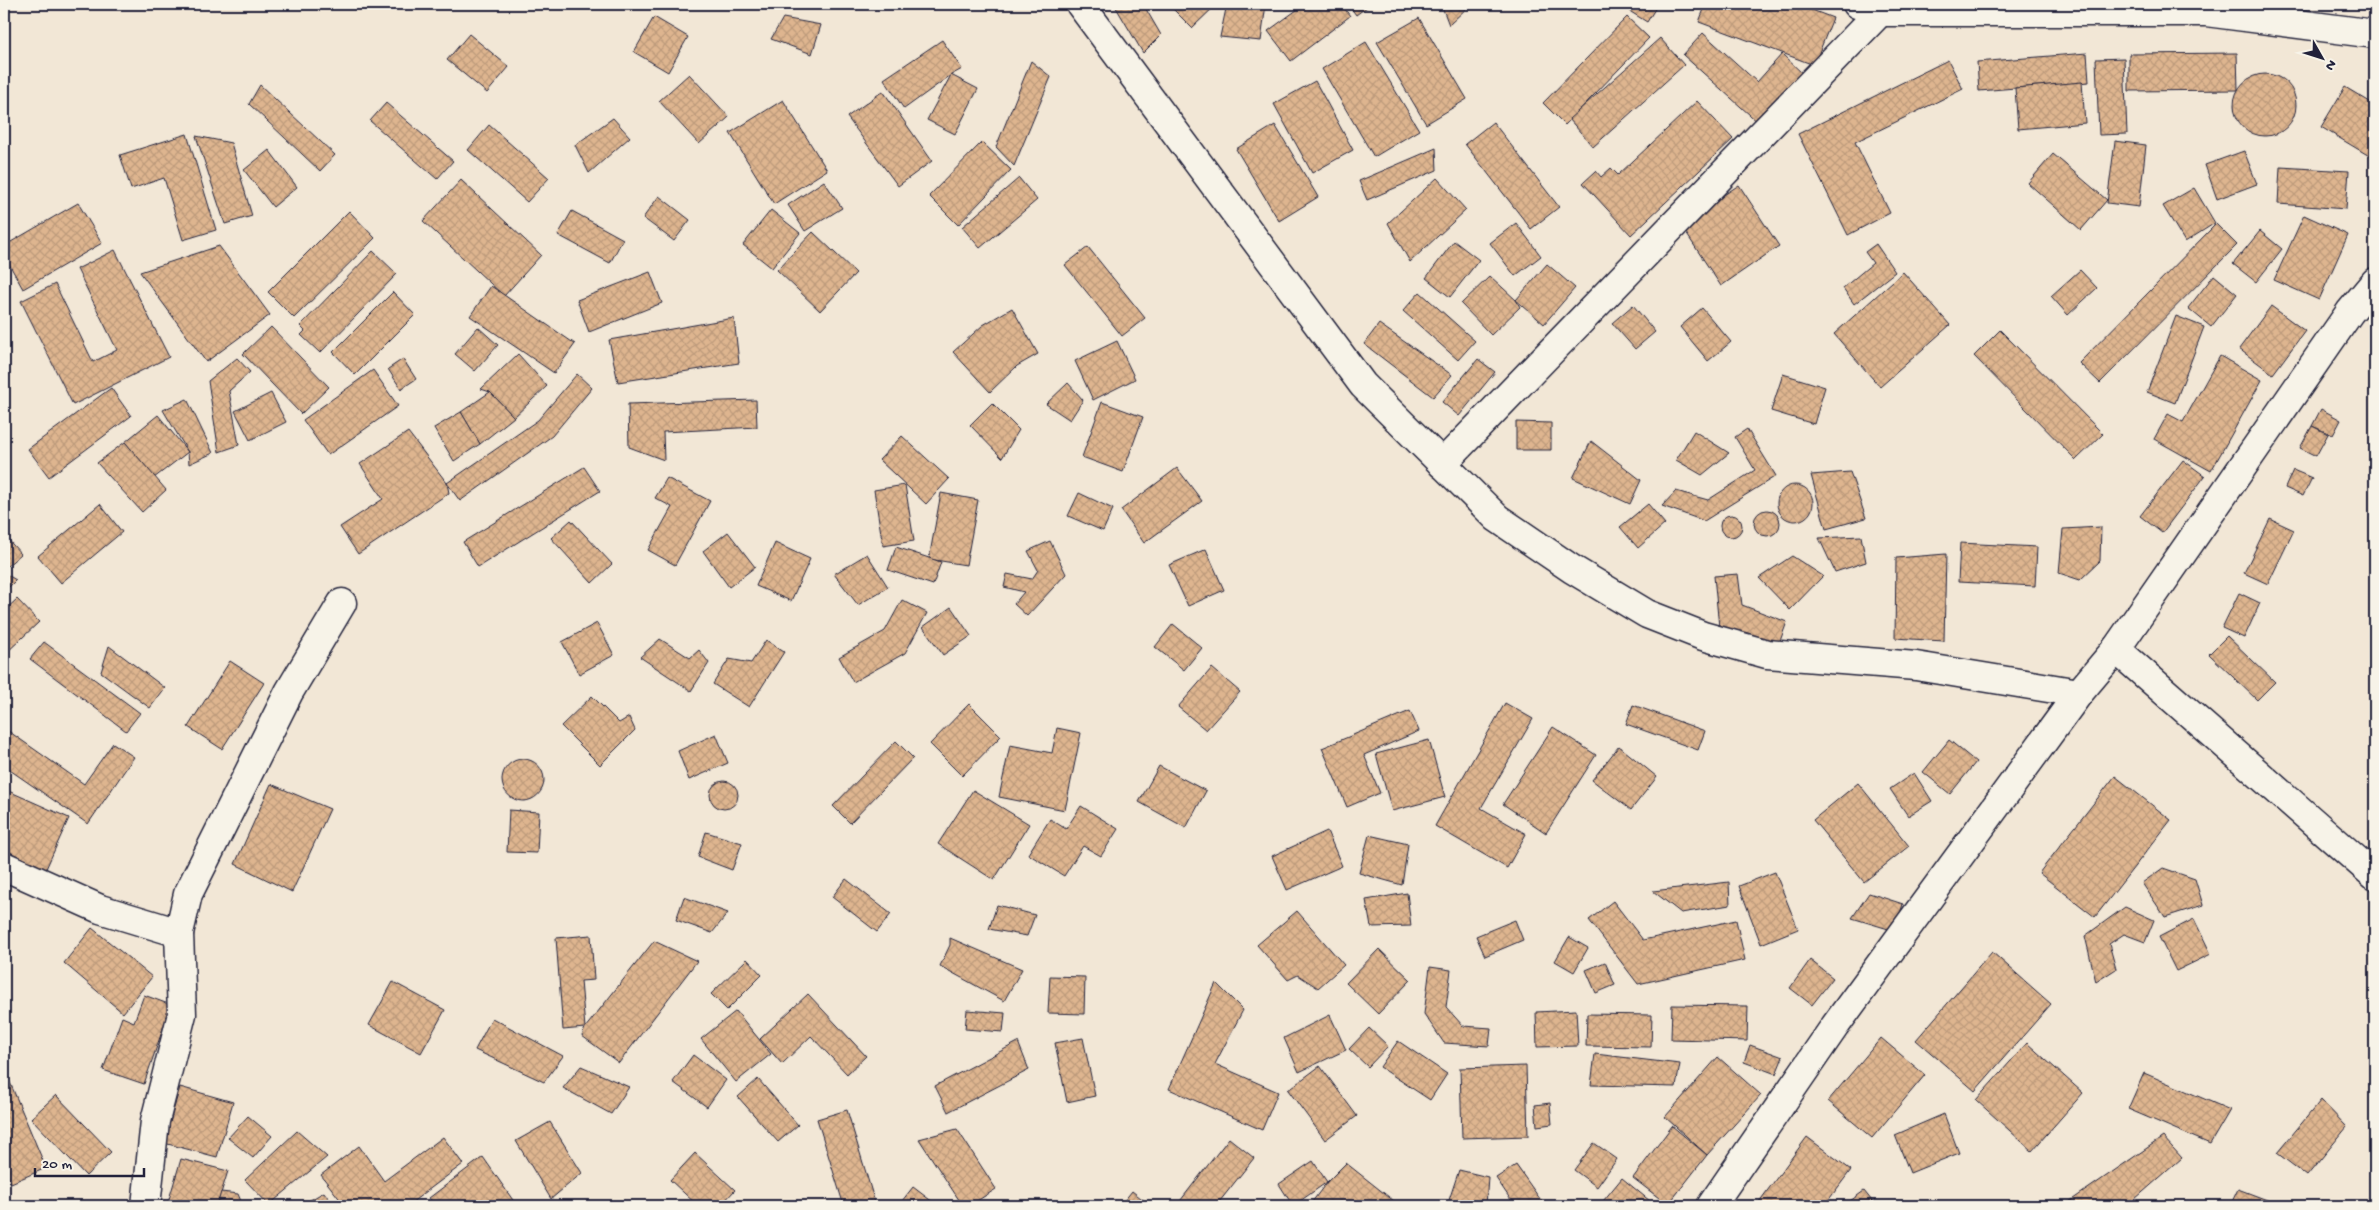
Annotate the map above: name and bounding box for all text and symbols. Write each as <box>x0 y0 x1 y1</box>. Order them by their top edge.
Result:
north arrow <box>2296 32 2346 82</box>
text: N <box>2321 56 2340 74</box>
scale bar <box>35 1145 144 1177</box>
text: 20 m <box>42 1156 72 1174</box>

